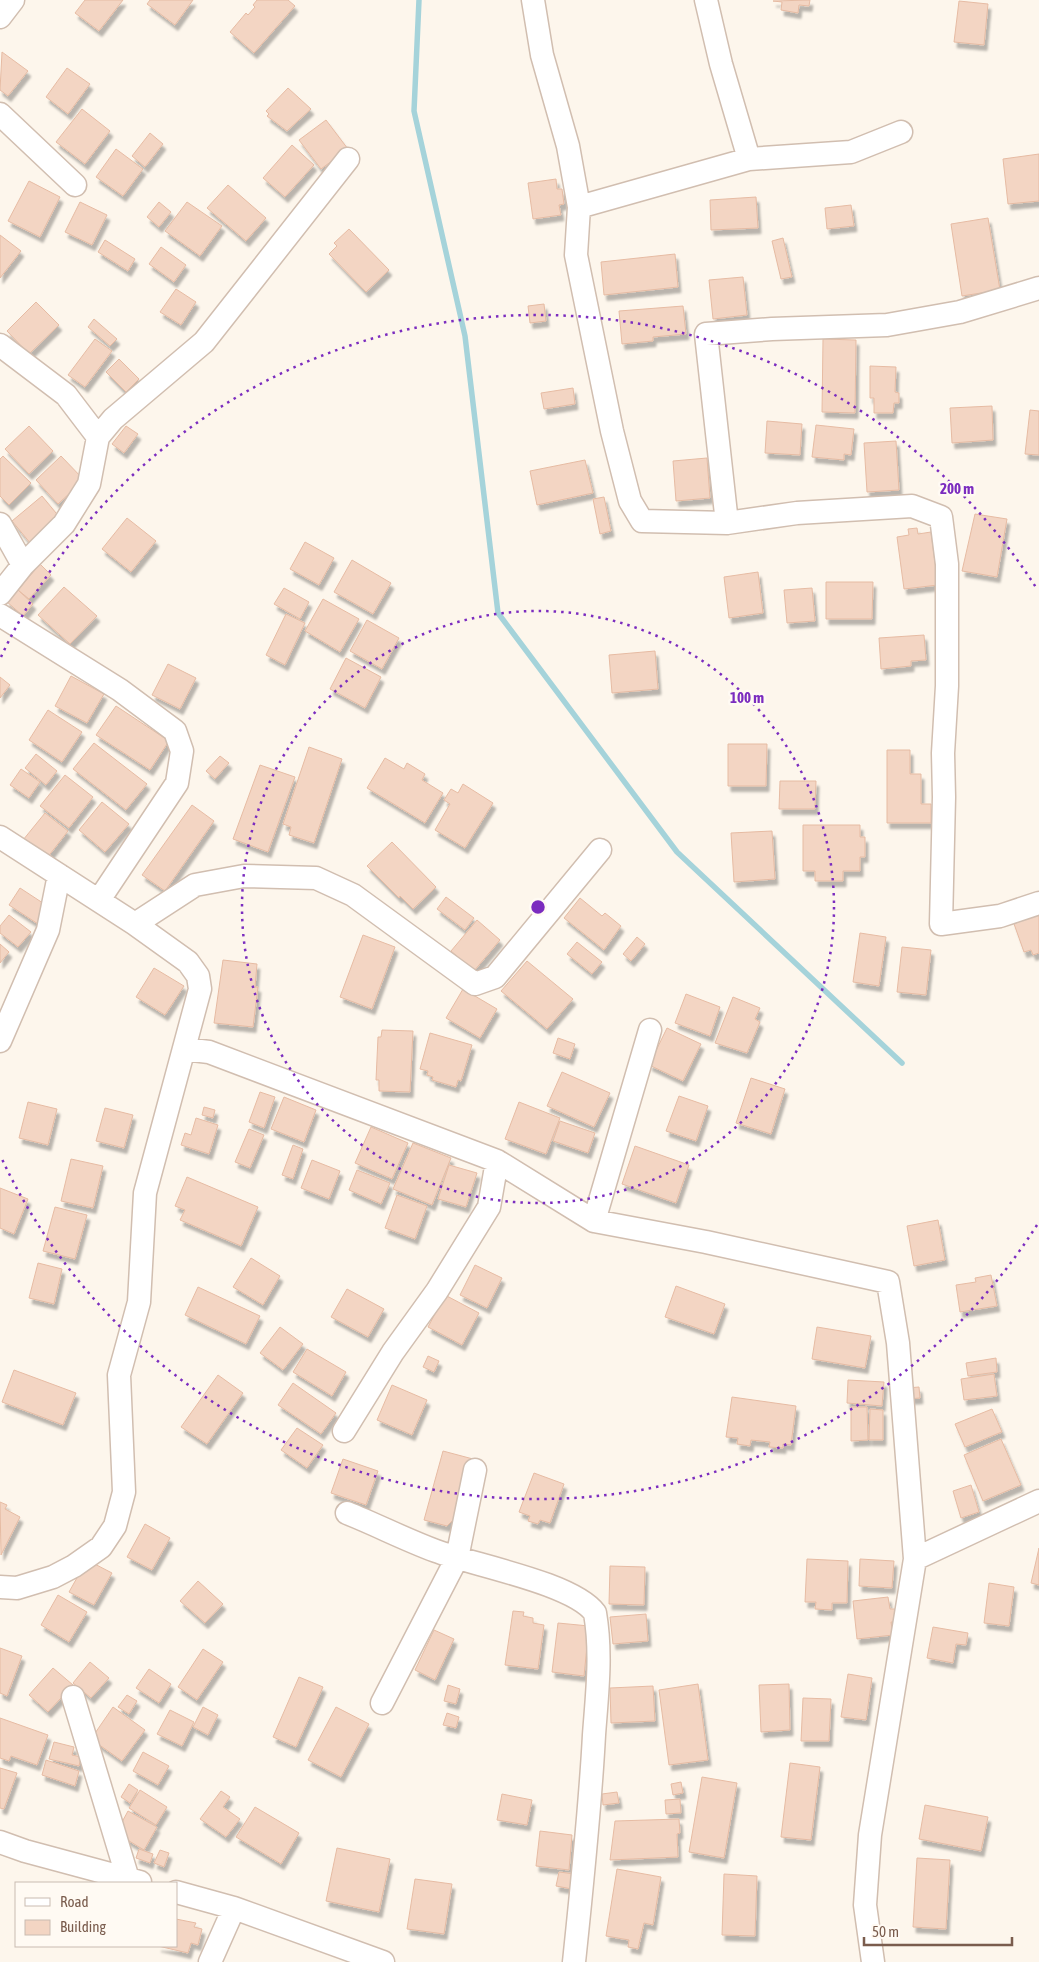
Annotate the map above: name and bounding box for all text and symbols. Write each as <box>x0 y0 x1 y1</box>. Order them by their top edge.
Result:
text: 200 m <box>940 480 974 497</box>
text: 100 m <box>730 689 764 706</box>
centre of rings <box>529 898 547 916</box>
legend <box>15 1882 178 1947</box>
text: Road <box>60 1893 89 1910</box>
scale bar <box>864 1914 1012 1946</box>
text: Building <box>60 1918 106 1935</box>
text: 50 m <box>872 1923 899 1940</box>

